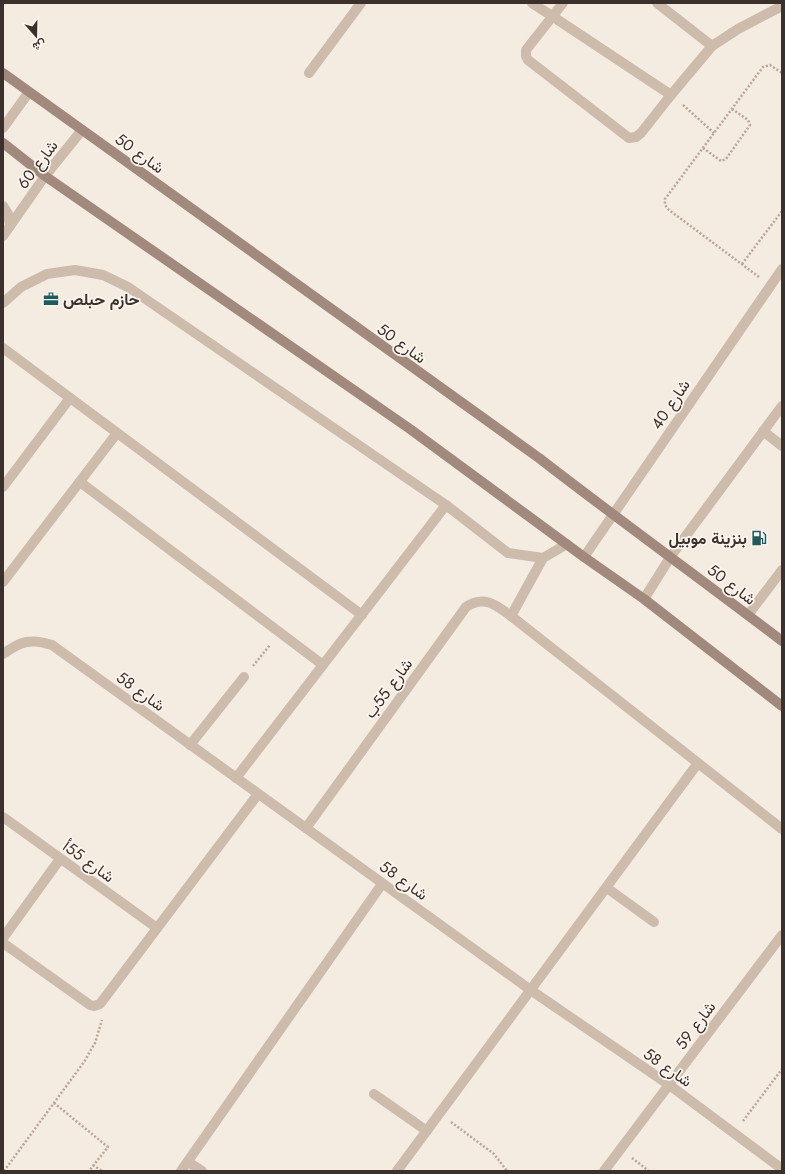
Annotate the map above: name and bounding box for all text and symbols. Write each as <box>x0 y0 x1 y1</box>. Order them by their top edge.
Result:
north arrow <box>16 16 56 56</box>
text: ش <box>30 36 48 55</box>
street label: شارع 50 <box>110 128 169 179</box>
street label: شارع 60 <box>11 135 63 194</box>
place label: حازم حبلص <box>63 288 140 311</box>
office icon: حازم حبلص <box>42 290 60 308</box>
street label: شارع 50 <box>372 318 431 369</box>
street label: شارع 40 <box>645 375 696 434</box>
place label: بنزينة موبيل <box>669 527 747 550</box>
fuel station icon: بنزينة موبيل <box>750 529 768 547</box>
street label: شارع 50 <box>703 558 761 610</box>
street label: شارع 55ب <box>359 654 418 723</box>
street label: شارع 58 <box>112 666 170 717</box>
street label: شارع 55أ <box>58 835 119 888</box>
street label: شارع 58 <box>375 855 433 906</box>
street label: شارع 59 <box>670 996 721 1054</box>
street label: شارع 58 <box>639 1042 697 1093</box>

